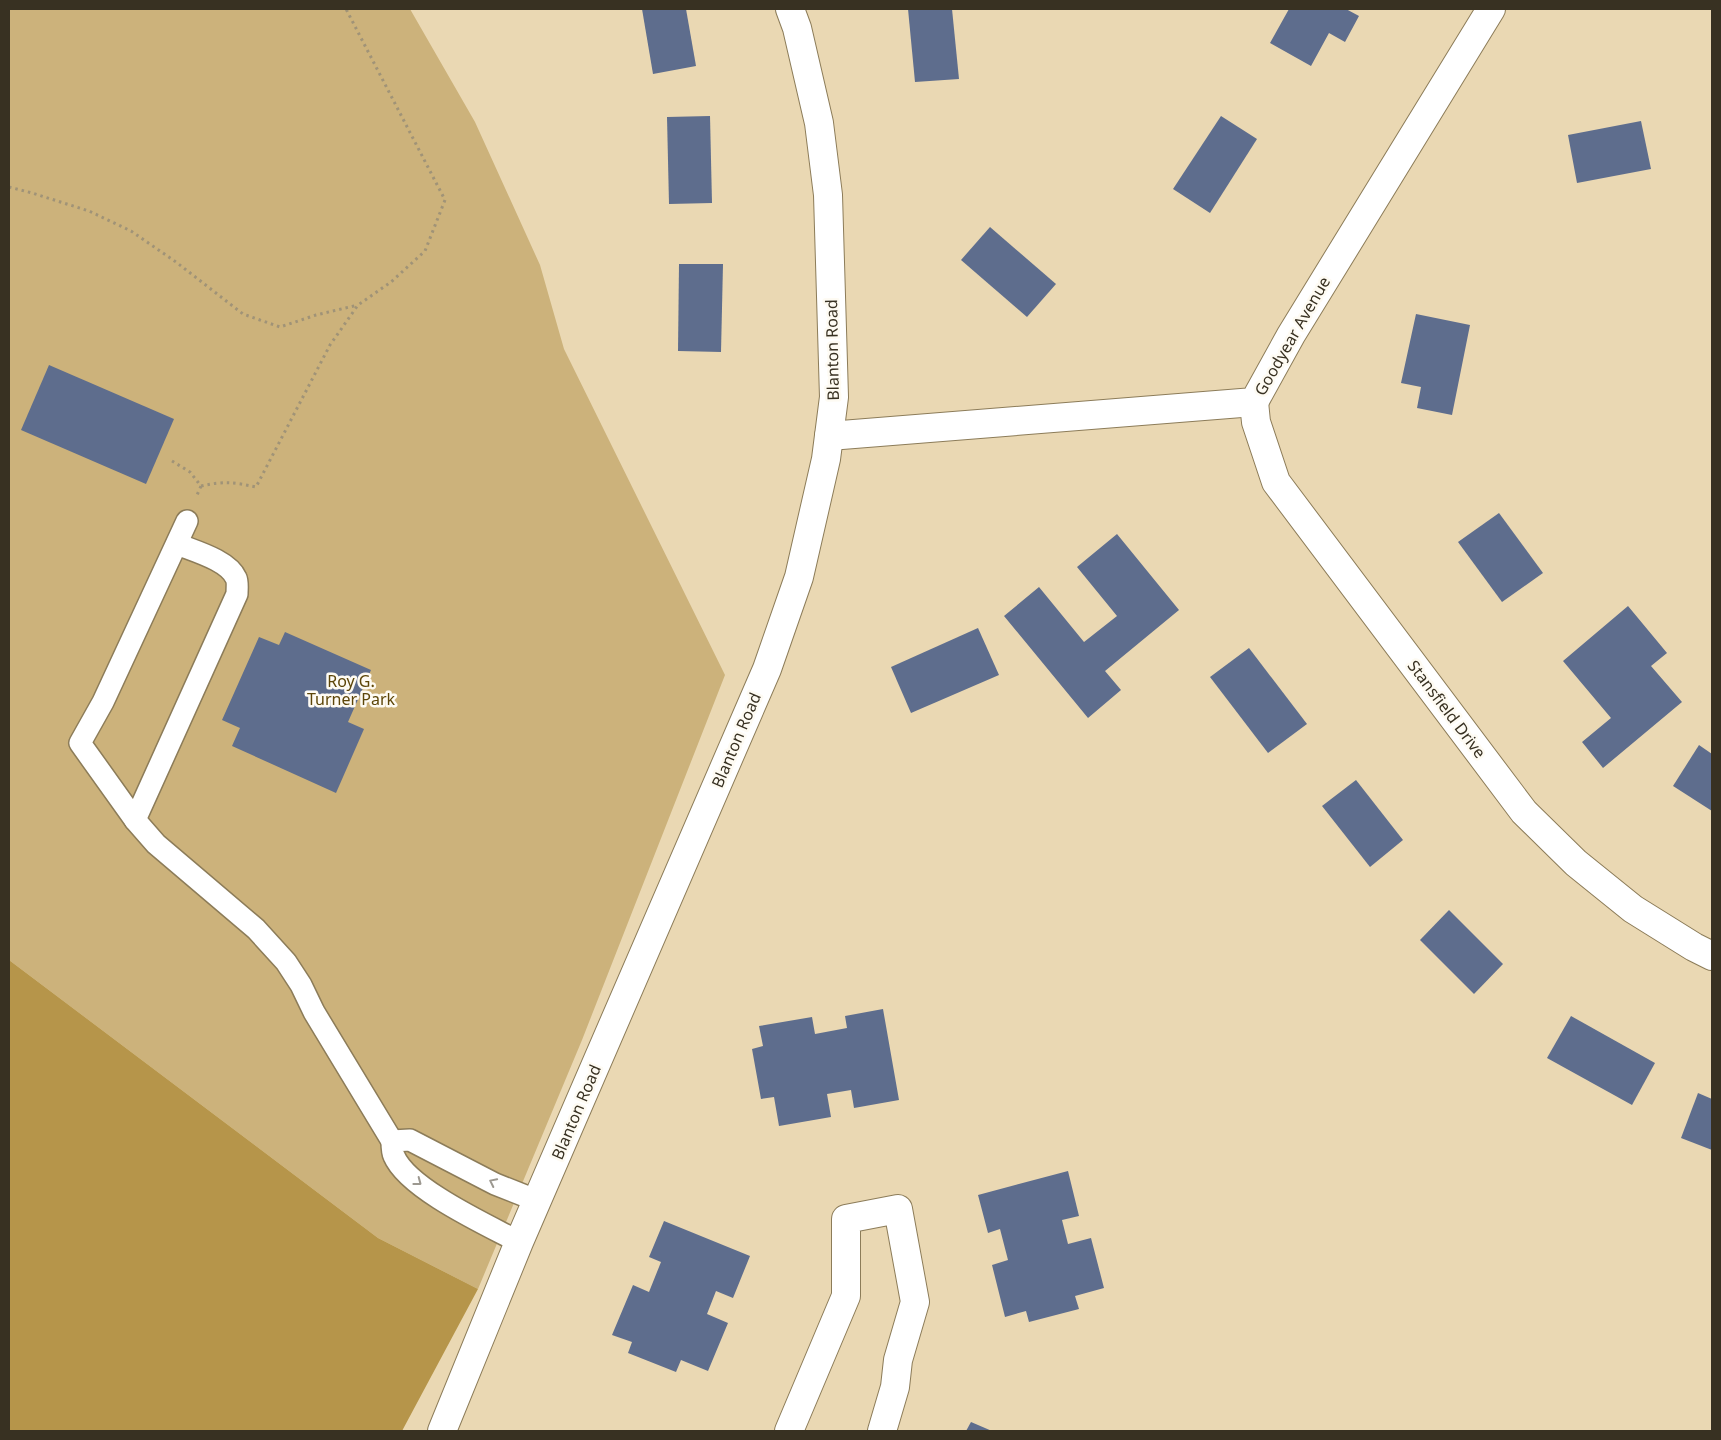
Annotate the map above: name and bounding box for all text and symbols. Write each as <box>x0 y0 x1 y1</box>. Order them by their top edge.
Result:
street label: Goodyear Avenue <box>1249 272 1335 400</box>
street label: Blanton Road <box>820 299 844 401</box>
street label: Stansfield Drive <box>1403 655 1491 763</box>
park label: Roy G. Turner Park <box>307 670 395 710</box>
street label: Blanton Road <box>706 689 766 791</box>
street label: Blanton Road <box>546 1061 606 1163</box>
one-way arrow <box>412 1176 422 1185</box>
one-way arrow <box>489 1178 498 1188</box>

